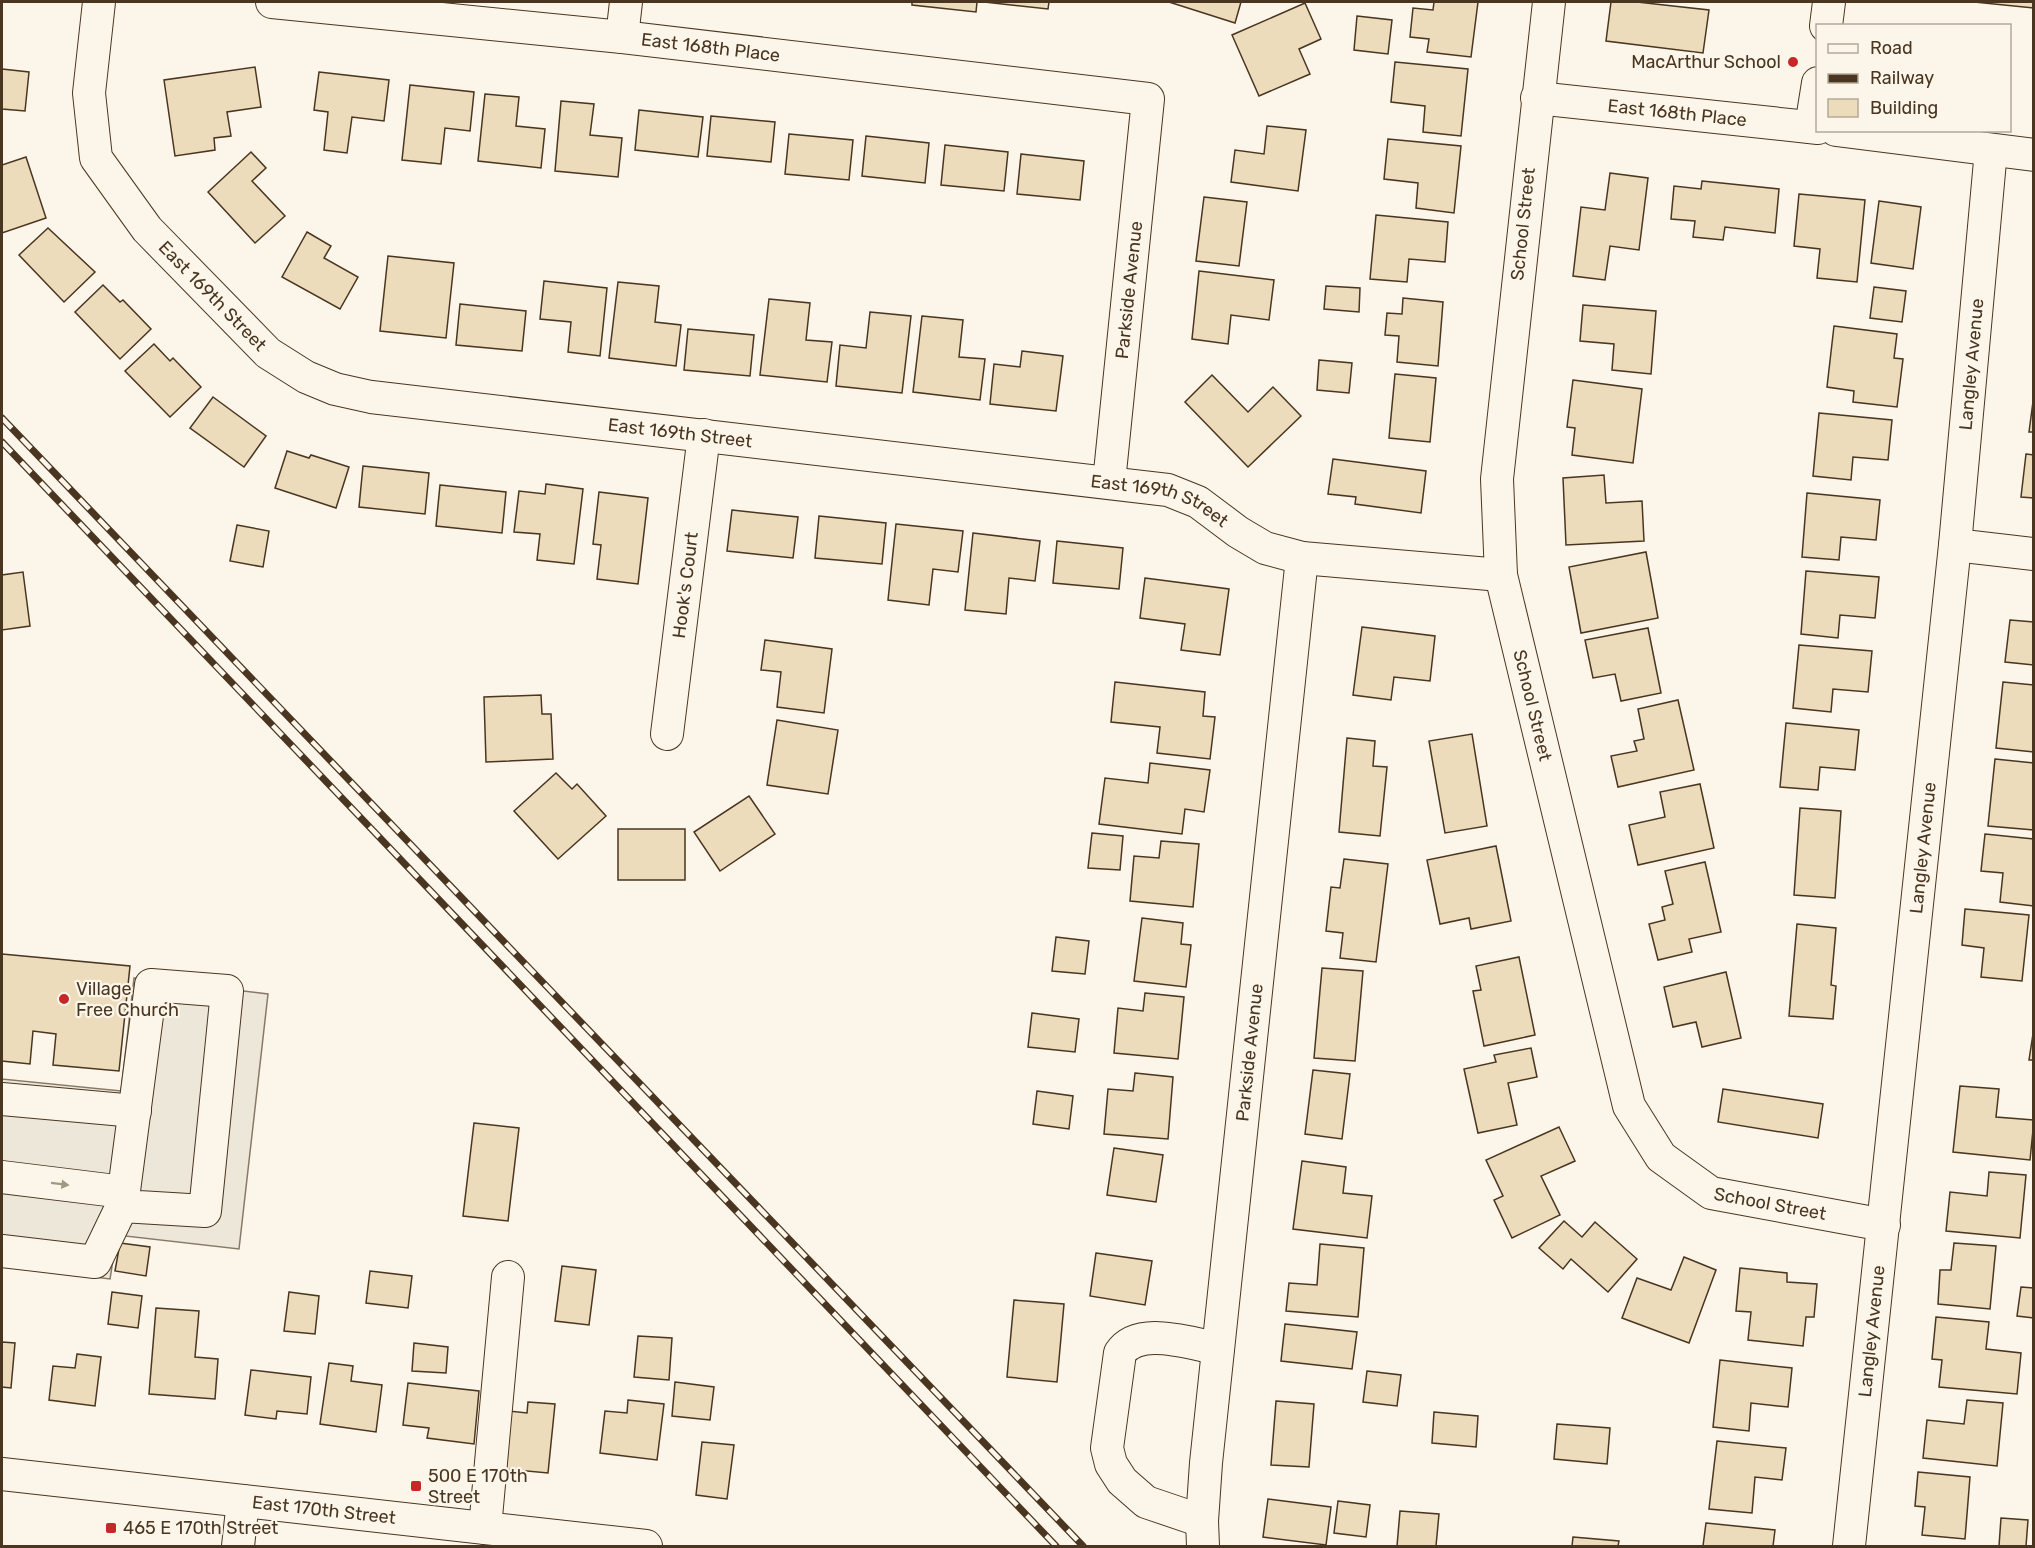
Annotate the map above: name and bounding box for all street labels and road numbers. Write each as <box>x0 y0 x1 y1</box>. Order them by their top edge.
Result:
street label: East 168th Place <box>640 28 781 67</box>
street label: East 168th Place <box>1606 95 1748 131</box>
street label: School Street <box>1506 166 1540 282</box>
street label: Parkside Avenue <box>1111 220 1147 360</box>
street label: East 169th Street <box>154 236 271 356</box>
street label: Langley Avenue <box>1955 297 1988 431</box>
street label: East 169th Street <box>607 414 754 452</box>
street label: East 169th Street <box>1089 470 1233 532</box>
street label: Hook's Court <box>668 531 703 640</box>
street label: School Street <box>1508 648 1556 763</box>
street label: Langley Avenue <box>1905 781 1941 915</box>
street label: Parkside Avenue <box>1231 982 1268 1123</box>
street label: School Street <box>1712 1183 1828 1225</box>
street label: Langley Avenue <box>1854 1264 1890 1398</box>
street label: East 170th Street <box>251 1491 397 1529</box>

